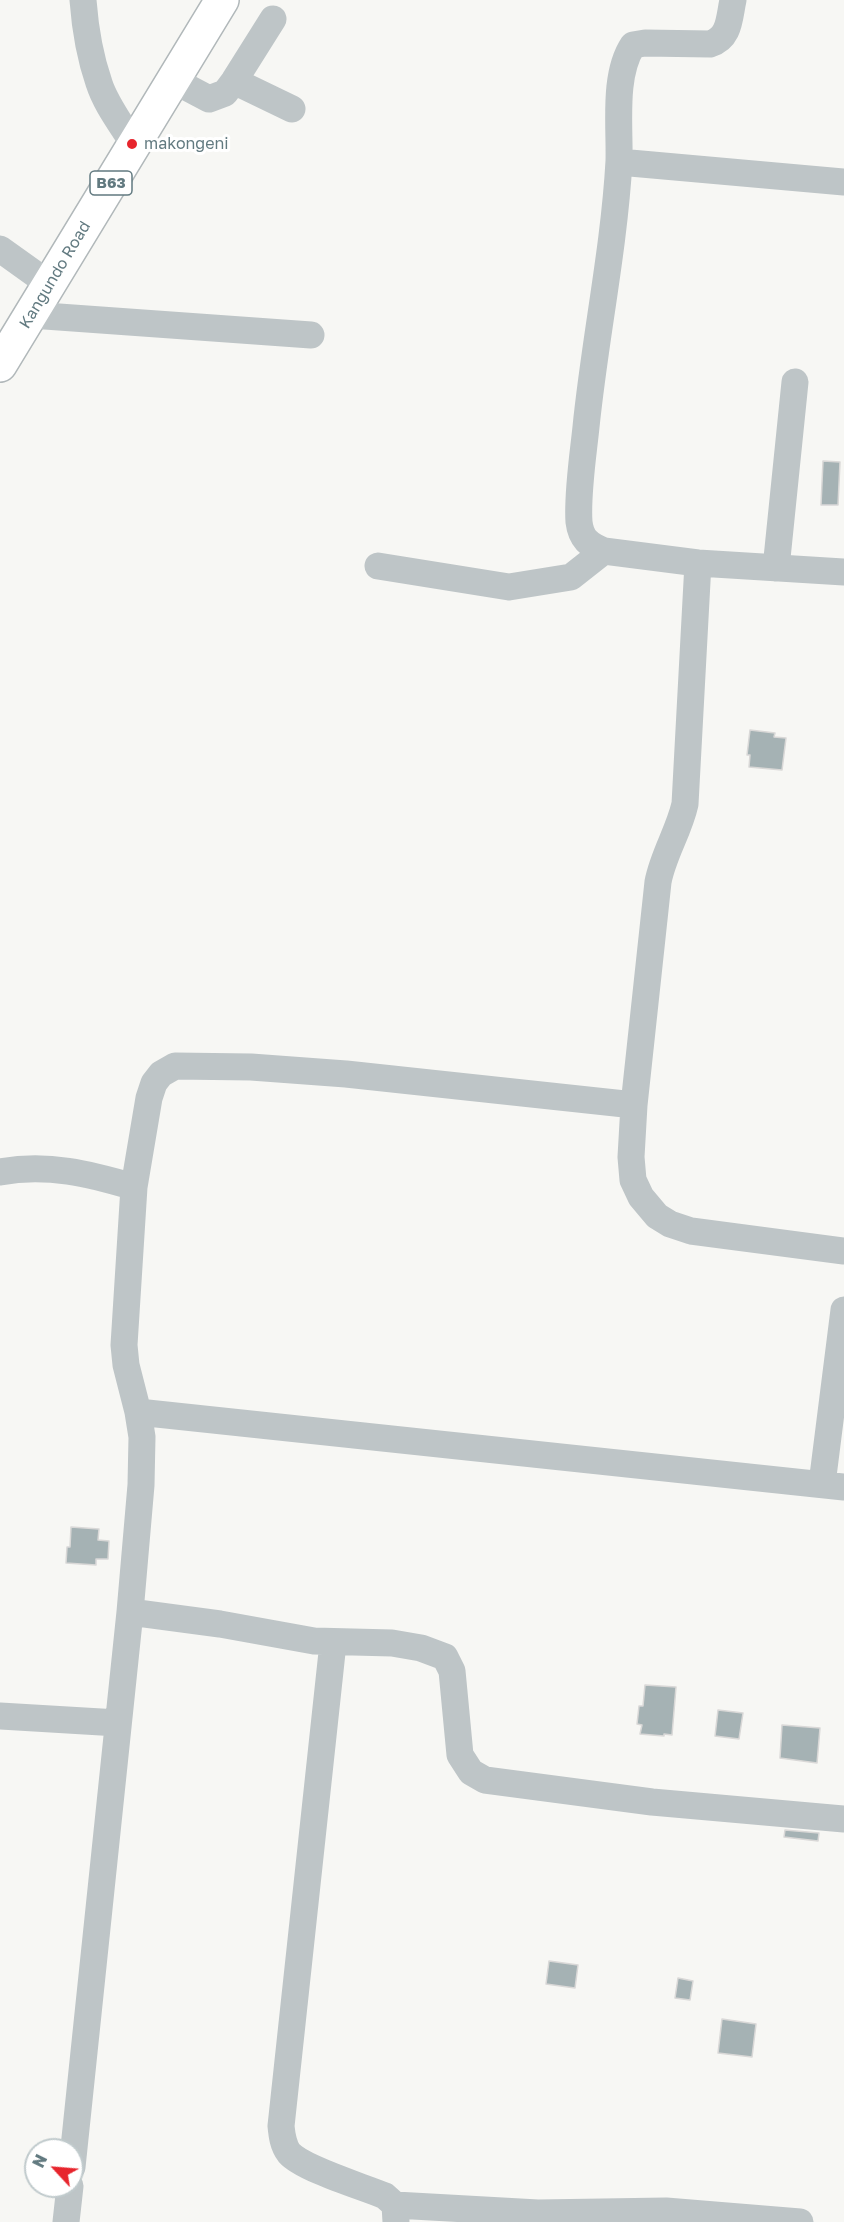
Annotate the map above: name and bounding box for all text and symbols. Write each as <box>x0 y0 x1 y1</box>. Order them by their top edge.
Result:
place label: makongeni <box>144 134 229 154</box>
marker: makongeni <box>125 137 139 151</box>
road number: B63 <box>90 171 132 195</box>
street label: Kangundo Road <box>15 218 95 332</box>
north arrow <box>24 2138 84 2198</box>
text: N <box>28 2151 51 2171</box>

